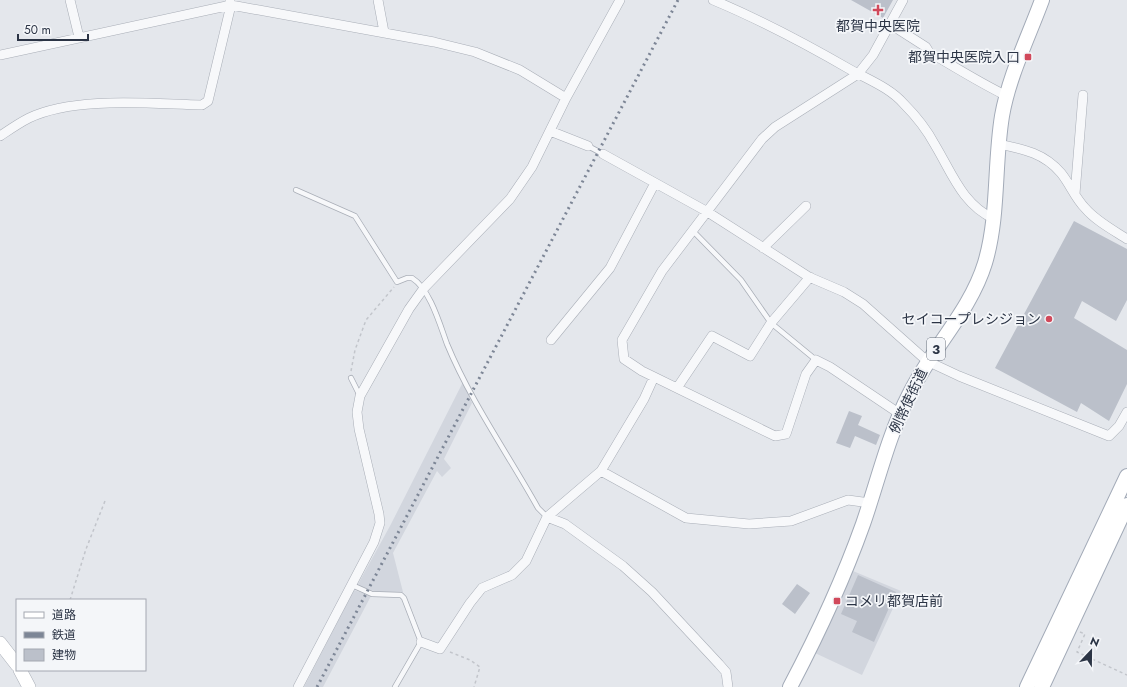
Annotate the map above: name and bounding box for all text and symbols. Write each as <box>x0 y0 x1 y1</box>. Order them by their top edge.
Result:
marker: 都賀中央医院 <box>872 4 884 16</box>
scale bar <box>18 16 88 42</box>
place label: 都賀中央医院 <box>836 16 920 36</box>
text: 50 m <box>24 21 51 39</box>
place label: 都賀中央医院入口 <box>908 47 1020 67</box>
marker: 都賀中央医院入口 <box>1023 52 1033 62</box>
place label: セイコープレシジョン <box>902 309 1041 329</box>
marker: セイコープレシジョン <box>1044 314 1054 324</box>
road number: 3 <box>927 338 945 360</box>
street label: 例幣使街道 <box>884 365 932 437</box>
place label: コメリ都賀店前 <box>845 591 943 611</box>
marker: コメリ都賀店前 <box>832 596 842 606</box>
legend <box>16 599 146 671</box>
text: 道路 <box>52 606 76 624</box>
text: 鉄道 <box>52 626 76 644</box>
north arrow <box>1071 631 1111 671</box>
text: N <box>1088 633 1102 651</box>
text: 建物 <box>52 646 76 664</box>

